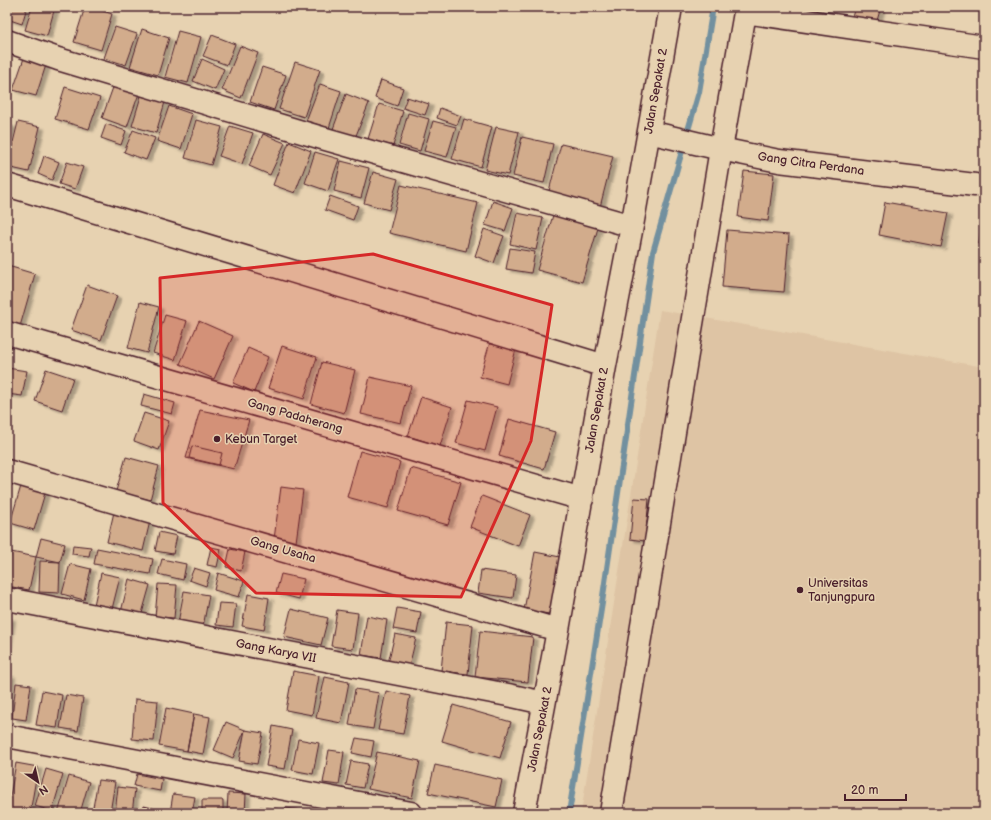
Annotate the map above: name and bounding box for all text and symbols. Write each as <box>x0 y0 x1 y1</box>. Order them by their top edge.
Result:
street label: Jalan Sepakat 2 <box>641 47 671 135</box>
street label: Gang Citra Perdana <box>757 149 865 179</box>
street label: Jalan Sepakat 2 <box>582 366 612 454</box>
street label: Gang Padaherang <box>246 395 345 437</box>
place label: Kebun Target <box>225 432 298 447</box>
marker: Kebun Target <box>212 434 222 444</box>
street label: Gang Usaha <box>248 533 318 567</box>
place label: Universitas Tanjungpura <box>808 576 875 605</box>
marker: Universitas Tanjungpura <box>795 585 805 595</box>
street label: Gang Karya VII <box>234 636 318 666</box>
street label: Jalan Sepakat 2 <box>524 685 556 773</box>
north arrow <box>18 762 58 802</box>
scale bar <box>845 776 906 802</box>
text: N <box>36 782 50 798</box>
text: 20 m <box>851 783 878 798</box>

